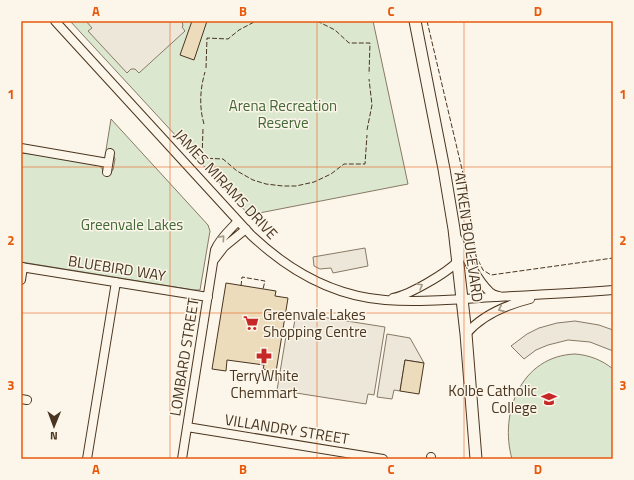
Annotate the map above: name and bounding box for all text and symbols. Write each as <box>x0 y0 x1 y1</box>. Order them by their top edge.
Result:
text: A <box>92 1 100 21</box>
text: B <box>239 1 247 21</box>
text: C <box>387 1 395 21</box>
text: D <box>534 1 542 21</box>
text: 1 <box>7 84 15 104</box>
text: 1 <box>619 84 627 104</box>
park label: Arena Recreation Reserve <box>229 94 337 134</box>
street label: JAMES MIRAMS DRIVE <box>169 124 283 244</box>
street label: AITKEN BOULEVARD <box>448 170 490 304</box>
park label: Greenvale Lakes <box>81 213 183 236</box>
text: 2 <box>7 230 15 250</box>
text: 2 <box>619 230 627 250</box>
one-way arrow <box>217 235 225 243</box>
street label: BLUEBIRD WAY <box>67 249 167 287</box>
one-way arrow <box>416 283 423 291</box>
street label: LOMBARD STREET <box>163 296 205 418</box>
place label: Greenvale Lakes Shopping Centre <box>263 303 367 343</box>
one-way arrow <box>498 304 505 312</box>
supermarket icon: Greenvale Lakes Shopping Centre <box>242 314 260 332</box>
pharmacy icon: TerryWhite Chemmart <box>255 347 273 365</box>
place label: TerryWhite Chemmart <box>229 364 299 404</box>
text: 3 <box>7 375 15 395</box>
text: 3 <box>619 375 627 395</box>
place label: Kolbe Catholic College <box>448 379 537 419</box>
school or university icon: Kolbe Catholic College <box>540 390 558 408</box>
north arrow <box>34 406 74 446</box>
street label: VILLANDRY STREET <box>223 408 351 450</box>
text: N <box>50 428 58 444</box>
text: A <box>92 459 100 479</box>
text: B <box>239 459 247 479</box>
text: C <box>387 459 395 479</box>
text: D <box>534 459 542 479</box>

